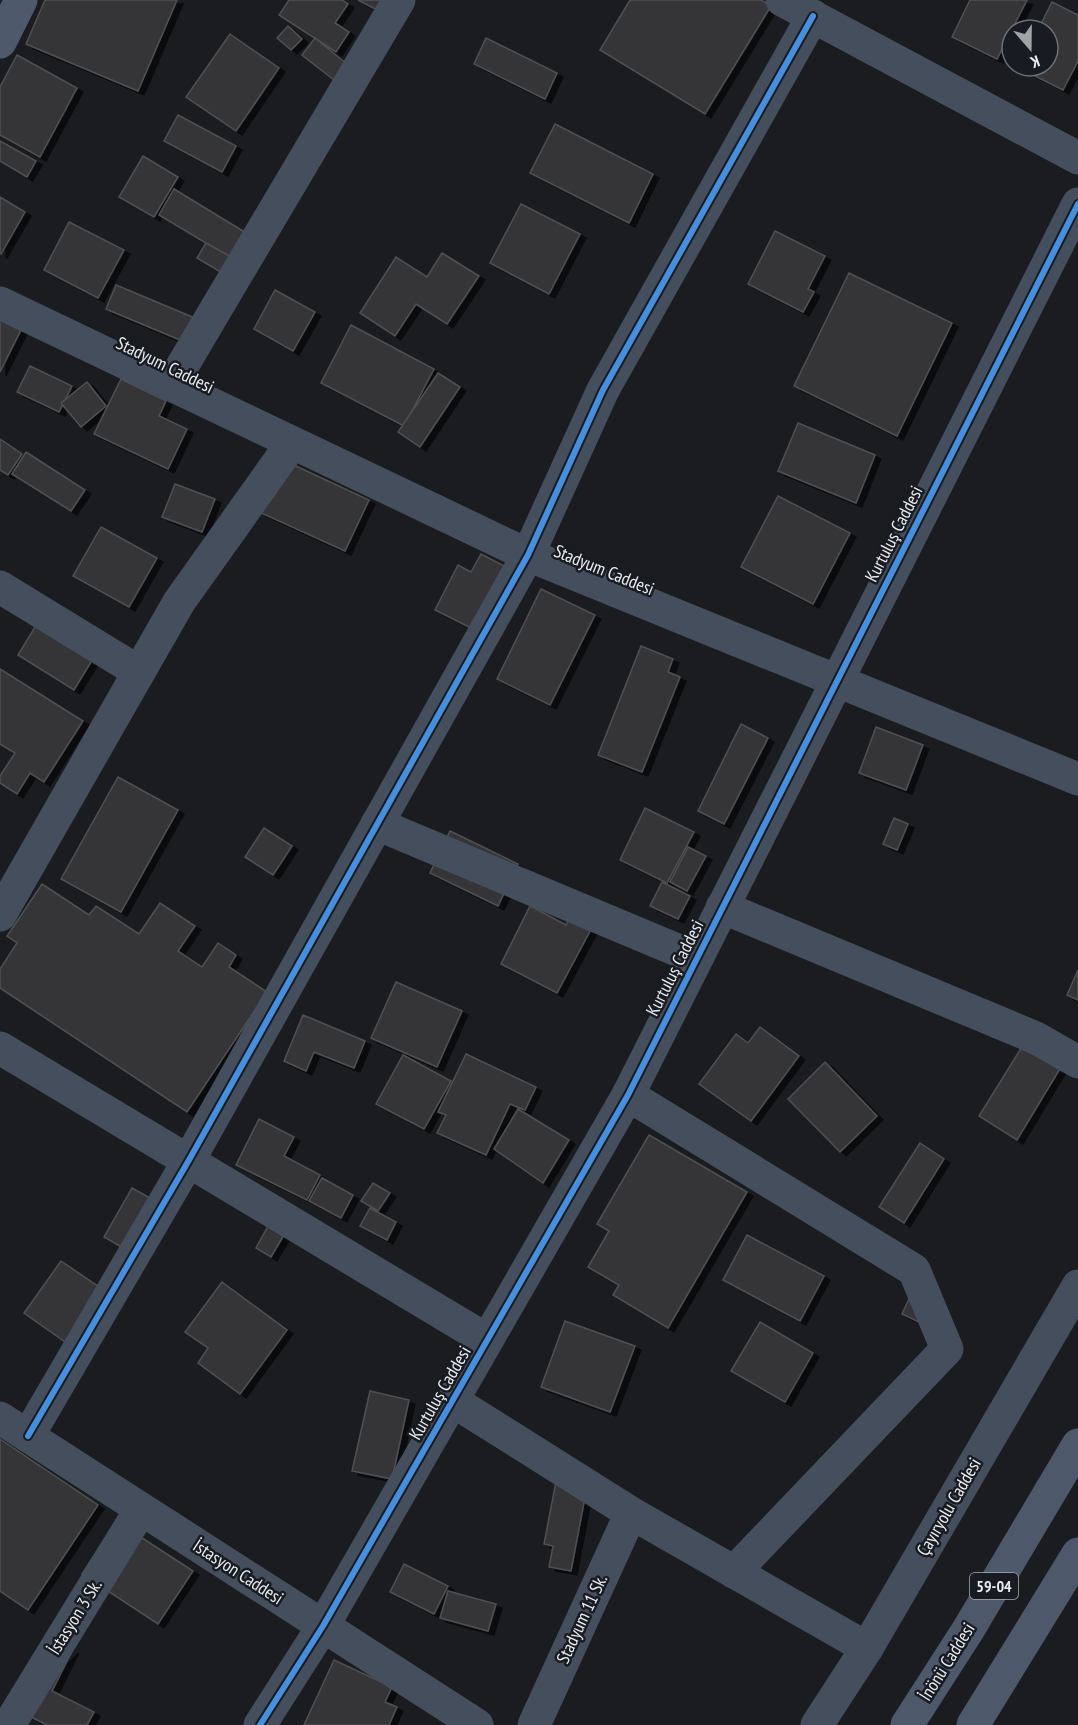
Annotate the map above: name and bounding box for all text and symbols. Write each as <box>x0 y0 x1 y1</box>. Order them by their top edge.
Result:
north arrow <box>1000 18 1060 78</box>
text: K <box>1027 51 1042 73</box>
street label: Stadyum Caddesi <box>113 331 218 398</box>
street label: Kurtuluş Caddesi <box>860 482 928 586</box>
street label: Stadyum Caddesi <box>551 539 658 600</box>
street label: Kurtuluş Caddesi <box>641 916 709 1020</box>
street label: Kurtuluş Caddesi <box>403 1342 476 1444</box>
street label: Çayıryolu Caddesi <box>911 1454 986 1560</box>
street label: İstasyon Caddesi <box>189 1534 288 1609</box>
street label: Stadyum 11 Sk. <box>551 1571 612 1667</box>
road number: 59-04 <box>970 1573 1018 1599</box>
street label: İstasyon 3 Sk. <box>42 1575 107 1659</box>
street label: İnönü Caddesi <box>914 1618 980 1705</box>

